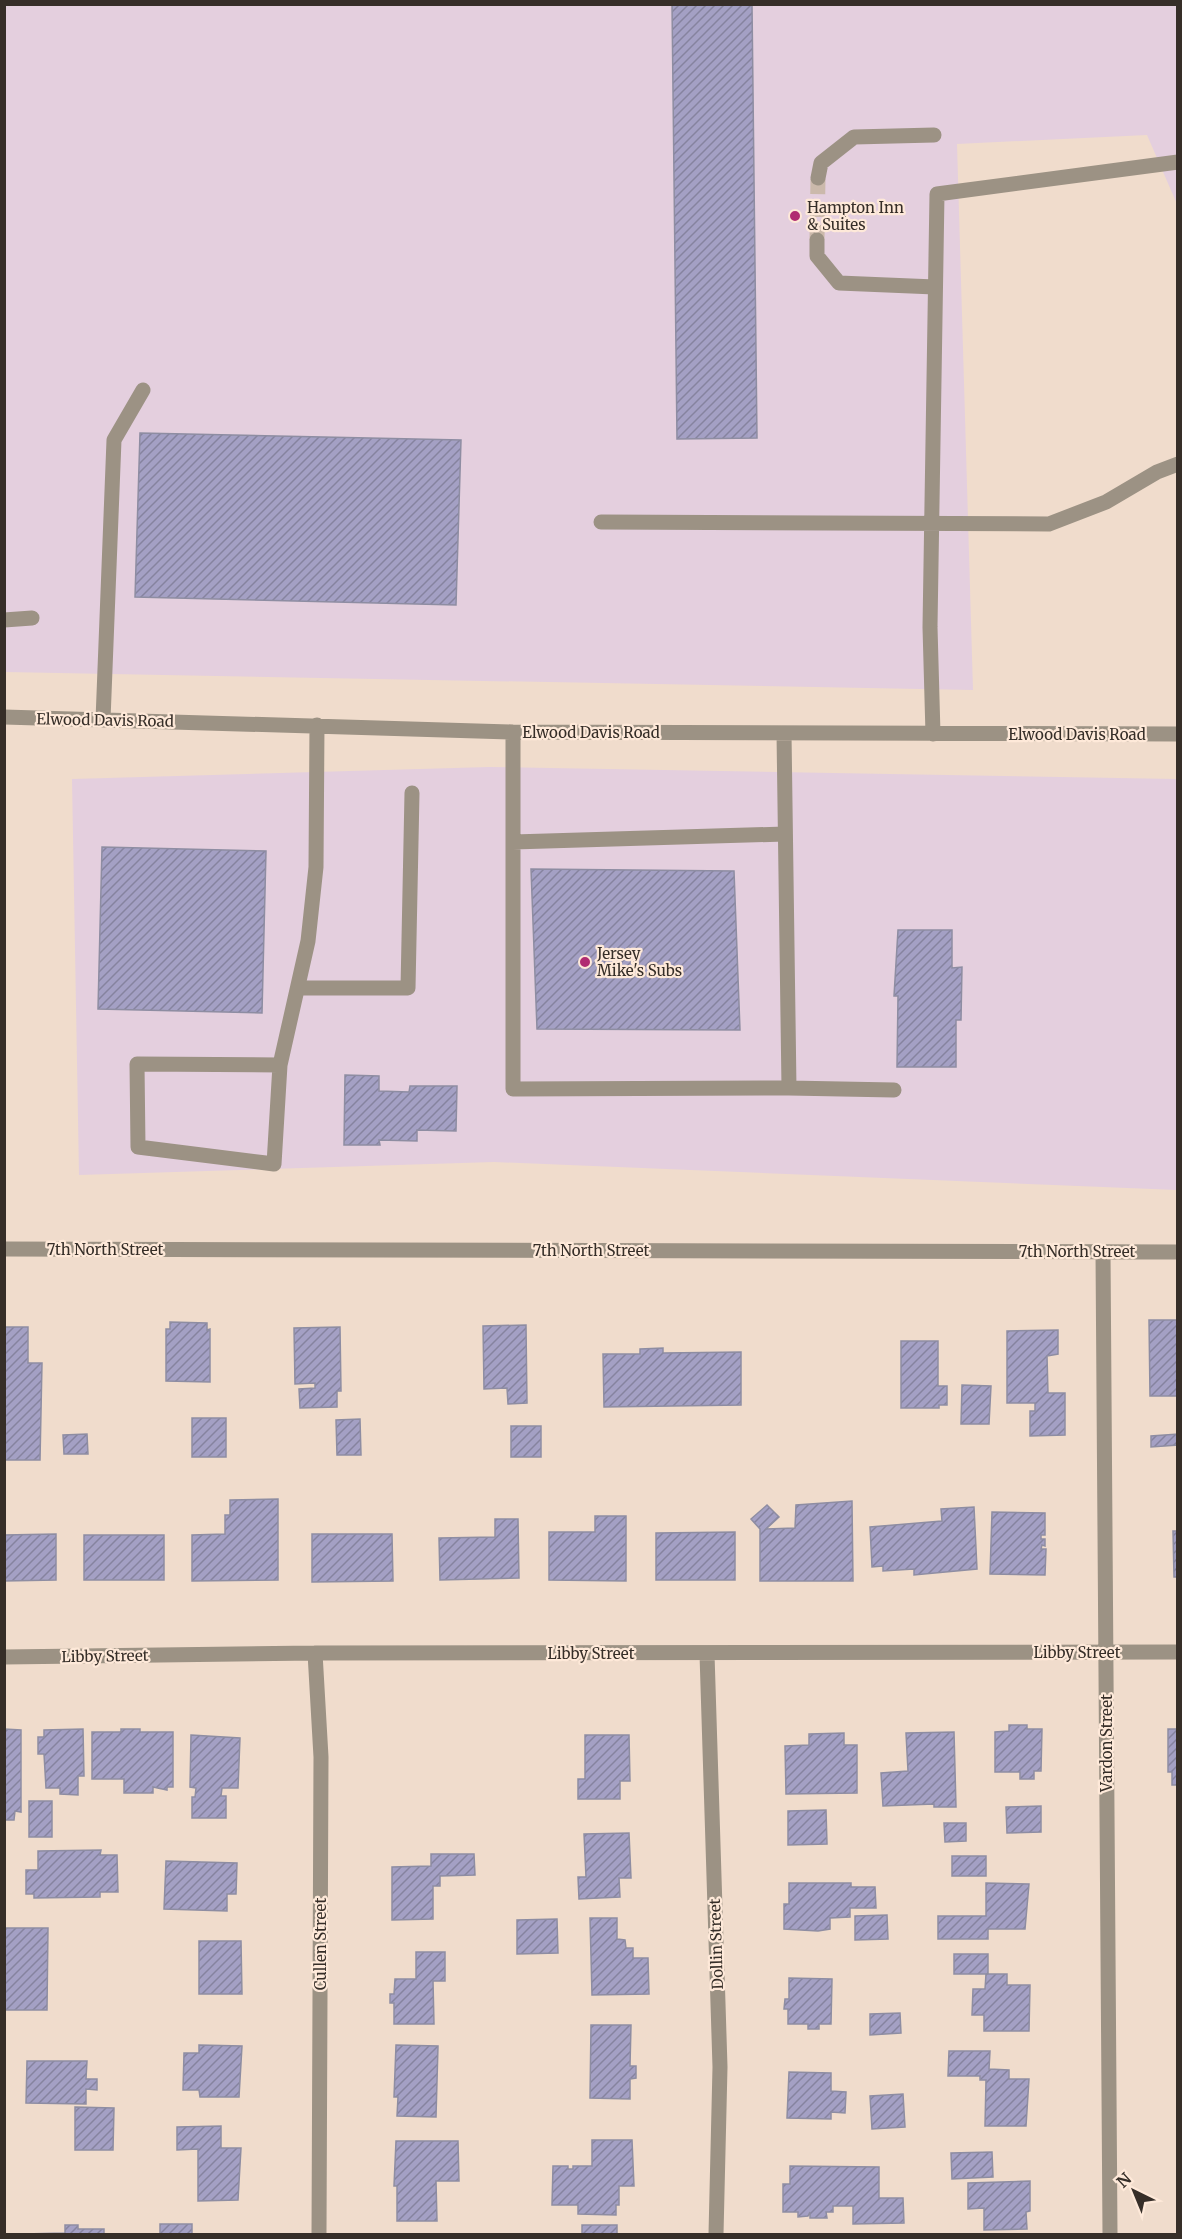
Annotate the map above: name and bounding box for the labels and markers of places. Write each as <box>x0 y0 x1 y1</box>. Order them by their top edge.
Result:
place label: Hampton Inn & Suites <box>807 198 904 234</box>
marker: Hampton Inn & Suites <box>788 209 802 223</box>
place label: Jersey Mike's Subs <box>596 944 682 980</box>
marker: Jersey Mike's Subs <box>578 955 592 969</box>

